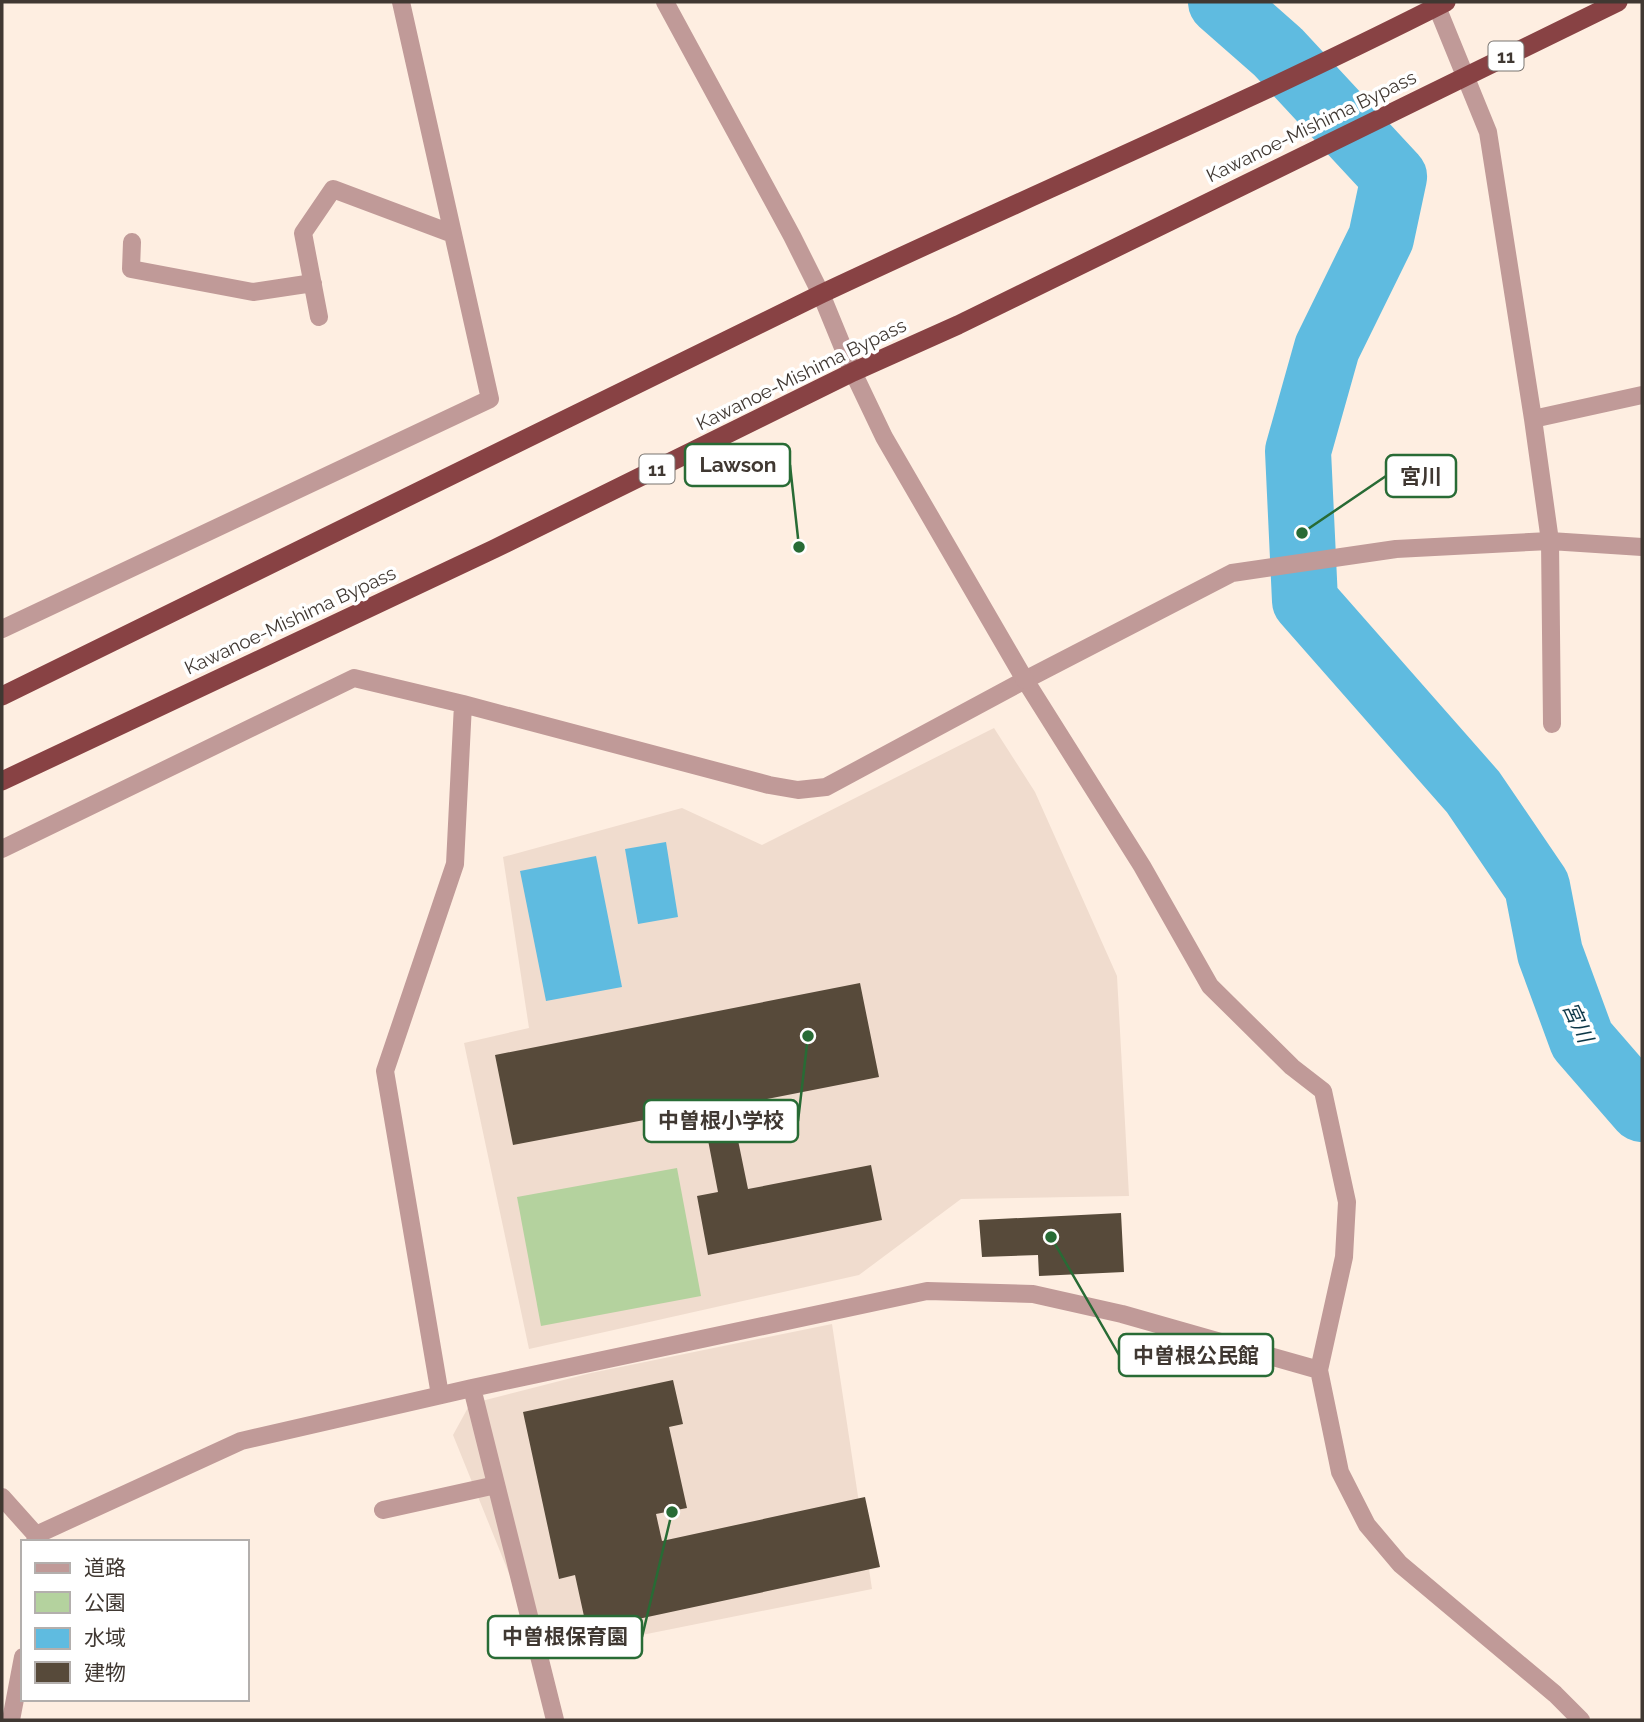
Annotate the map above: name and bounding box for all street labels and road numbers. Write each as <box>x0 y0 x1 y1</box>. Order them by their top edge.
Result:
road number: 11 <box>1488 42 1524 70</box>
street label: Kawanoe-Mishima Bypass <box>1203 66 1419 186</box>
street label: Kawanoe-Mishima Bypass <box>693 314 909 434</box>
road number: 11 <box>640 454 674 484</box>
street label: Kawanoe-Mishima Bypass <box>181 561 399 679</box>

